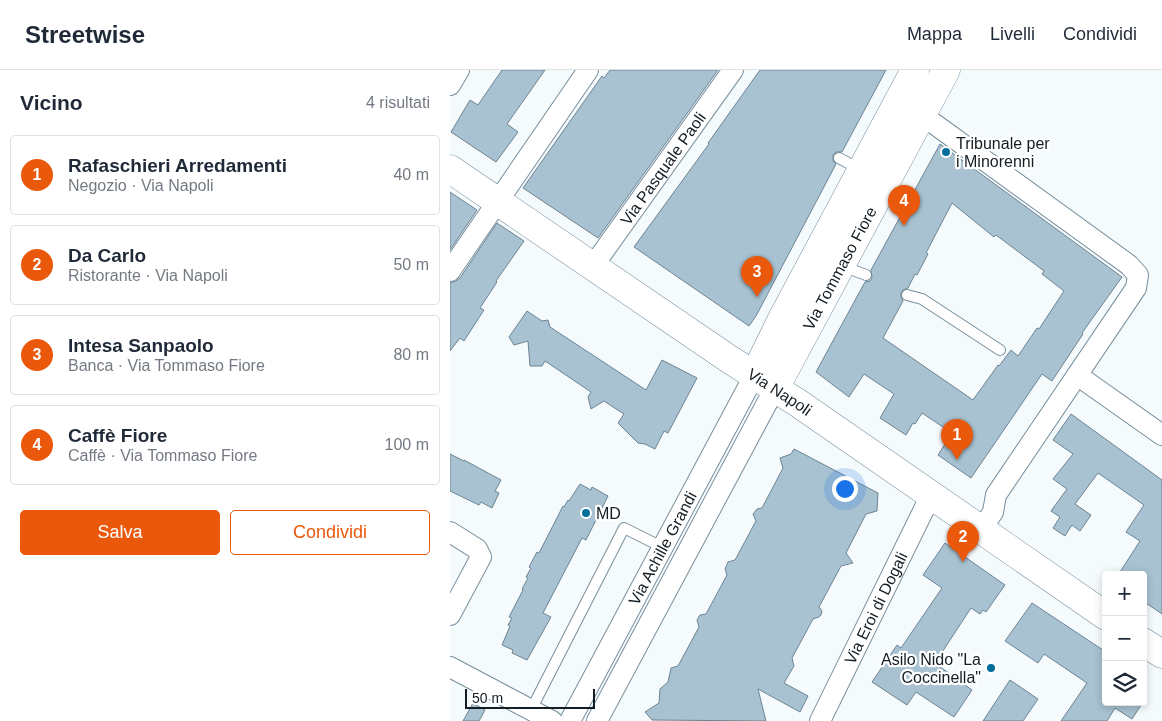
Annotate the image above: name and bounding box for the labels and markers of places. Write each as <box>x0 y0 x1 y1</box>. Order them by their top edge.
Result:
place label: Tribunale per i Minorenni <box>956 135 1050 170</box>
marker: Tribunale per i Minorenni <box>940 146 952 158</box>
pin: 4 <box>888 185 920 226</box>
pin: 3 <box>741 256 773 297</box>
pin: 1 <box>941 419 973 460</box>
place label: MD <box>596 505 621 522</box>
marker: MD <box>580 507 592 519</box>
pin: 2 <box>947 521 979 562</box>
place label: Asilo Nido "La Coccinella" <box>881 651 981 686</box>
marker: Asilo Nido "La Coccinella" <box>985 662 997 674</box>

